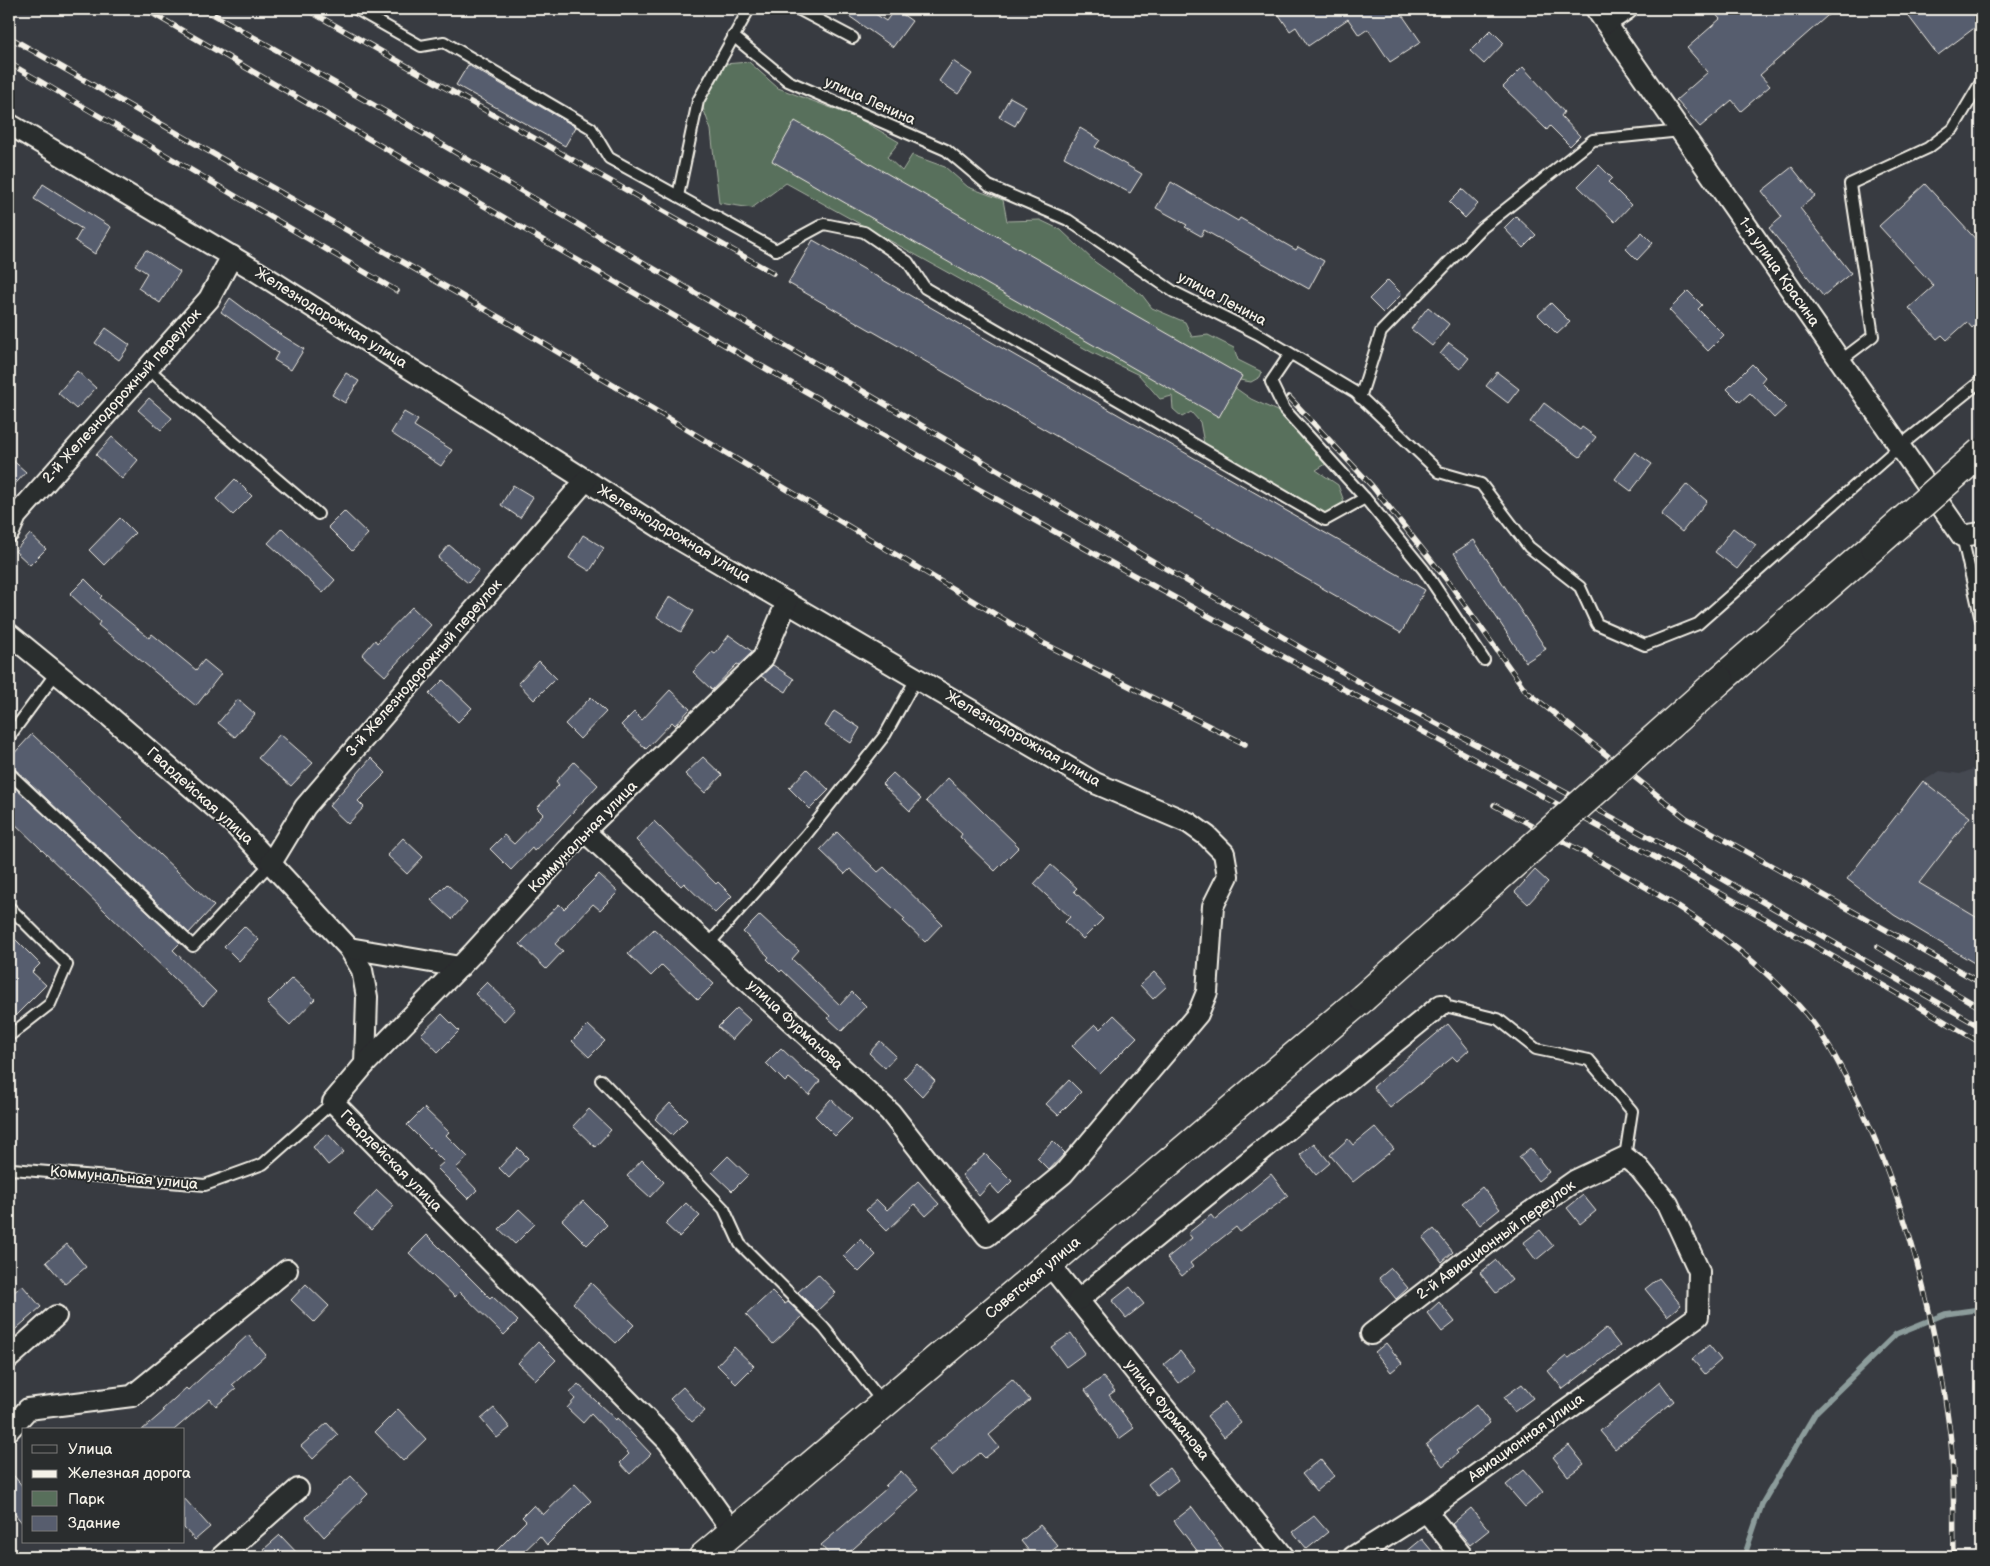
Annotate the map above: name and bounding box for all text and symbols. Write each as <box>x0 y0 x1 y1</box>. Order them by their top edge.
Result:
street label: улица Ленина <box>822 72 919 130</box>
street label: 1-я улица Красина <box>1734 214 1824 331</box>
street label: Железнодорожная улица <box>251 263 411 373</box>
street label: улица Ленина <box>1174 268 1270 330</box>
street label: 2-й Железнодорожный переулок <box>38 305 206 487</box>
street label: Железнодорожная улица <box>594 480 755 588</box>
street label: 3-й Железнодорожный переулок <box>342 575 506 761</box>
street label: Железнодорожная улица <box>942 687 1104 791</box>
street label: Гвардейская улица <box>143 743 257 849</box>
street label: Коммунальная улица <box>525 777 642 897</box>
street label: улица Фурманова <box>743 976 847 1074</box>
street label: Гвардейская улица <box>336 1106 446 1216</box>
street label: Коммунальная улица <box>49 1162 199 1194</box>
street label: 2-й Авиационный переулок <box>1413 1176 1579 1304</box>
street label: Советская улица <box>981 1232 1085 1323</box>
street label: улица Фурманова <box>1120 1356 1214 1464</box>
street label: Авиационная улица <box>1463 1389 1588 1487</box>
legend <box>22 1428 185 1544</box>
text: Улица <box>68 1440 113 1459</box>
text: Железная дорога <box>68 1464 191 1483</box>
text: Парк <box>68 1490 105 1509</box>
text: Здание <box>68 1514 120 1533</box>

